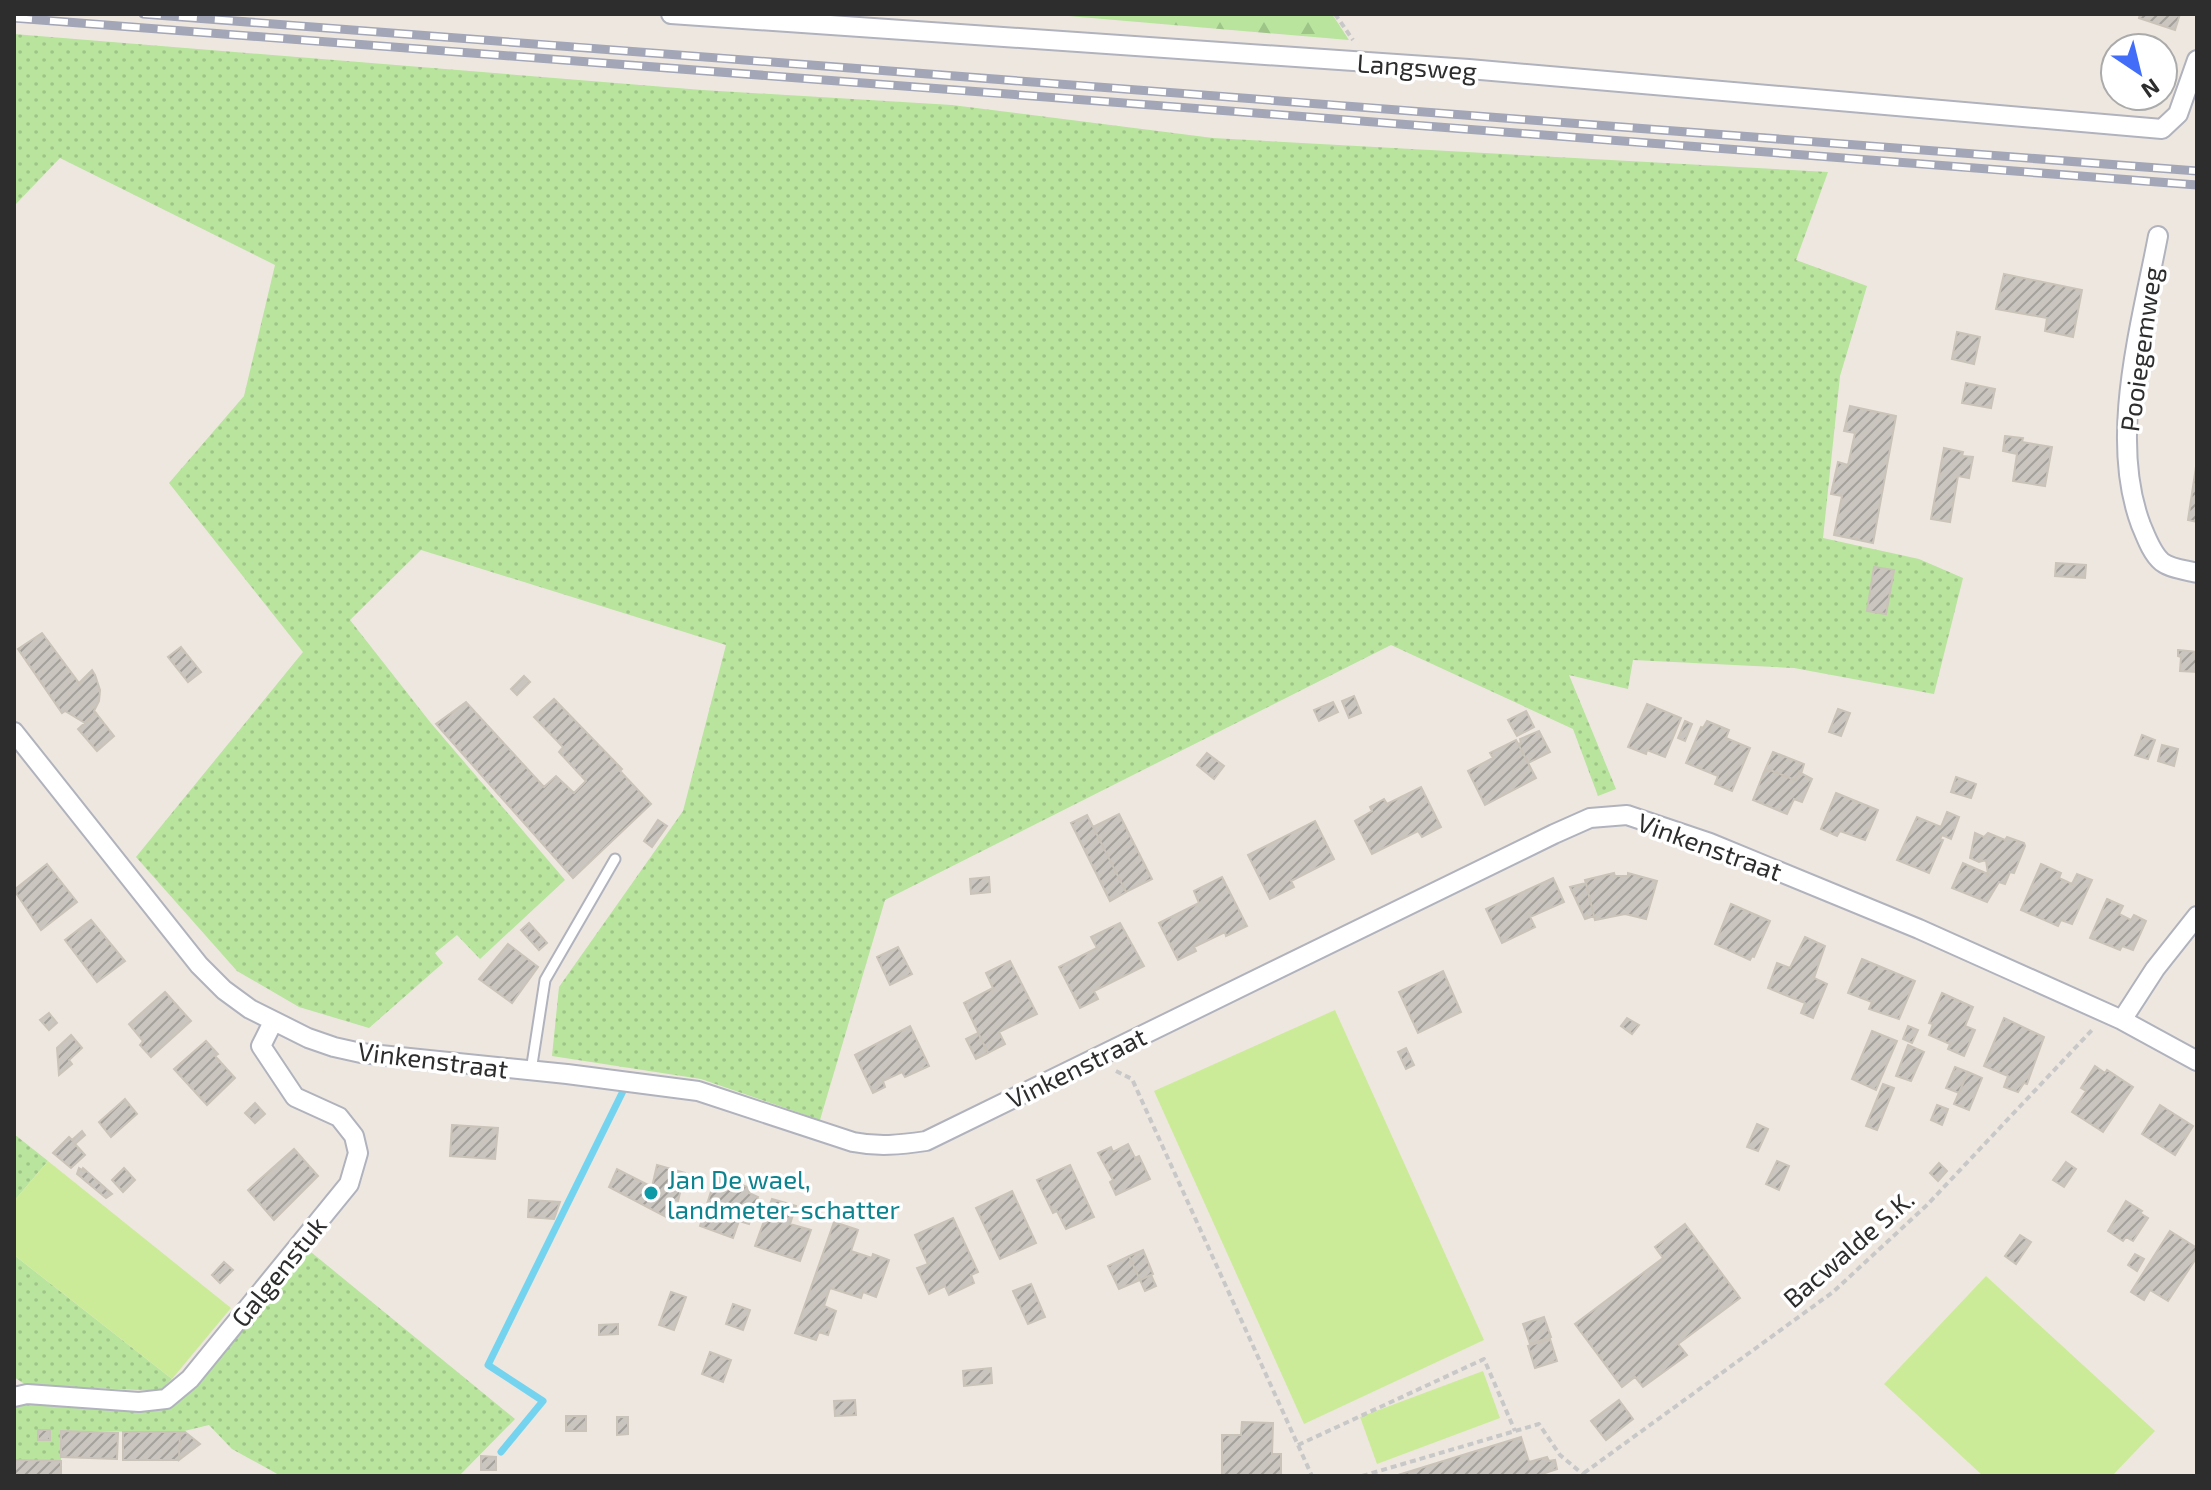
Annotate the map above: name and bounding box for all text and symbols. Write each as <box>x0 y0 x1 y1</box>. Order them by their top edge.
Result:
north arrow <box>2099 32 2179 112</box>
street label: Langsweg <box>1356 46 1478 86</box>
text: N <box>2137 74 2165 104</box>
street label: Pooiegemweg <box>2113 265 2167 433</box>
street label: Vinkenstraat <box>1634 806 1786 886</box>
street label: Vinkenstraat <box>1001 1020 1151 1114</box>
street label: Vinkenstraat <box>356 1034 510 1084</box>
place label: Jan De wael, landmeter-schatter <box>667 1163 900 1224</box>
street label: Bacwalde S.K. <box>1776 1183 1920 1313</box>
marker: Jan De wael, landmeter-schatter <box>642 1184 660 1202</box>
street label: Galgenstuk <box>224 1210 332 1332</box>

